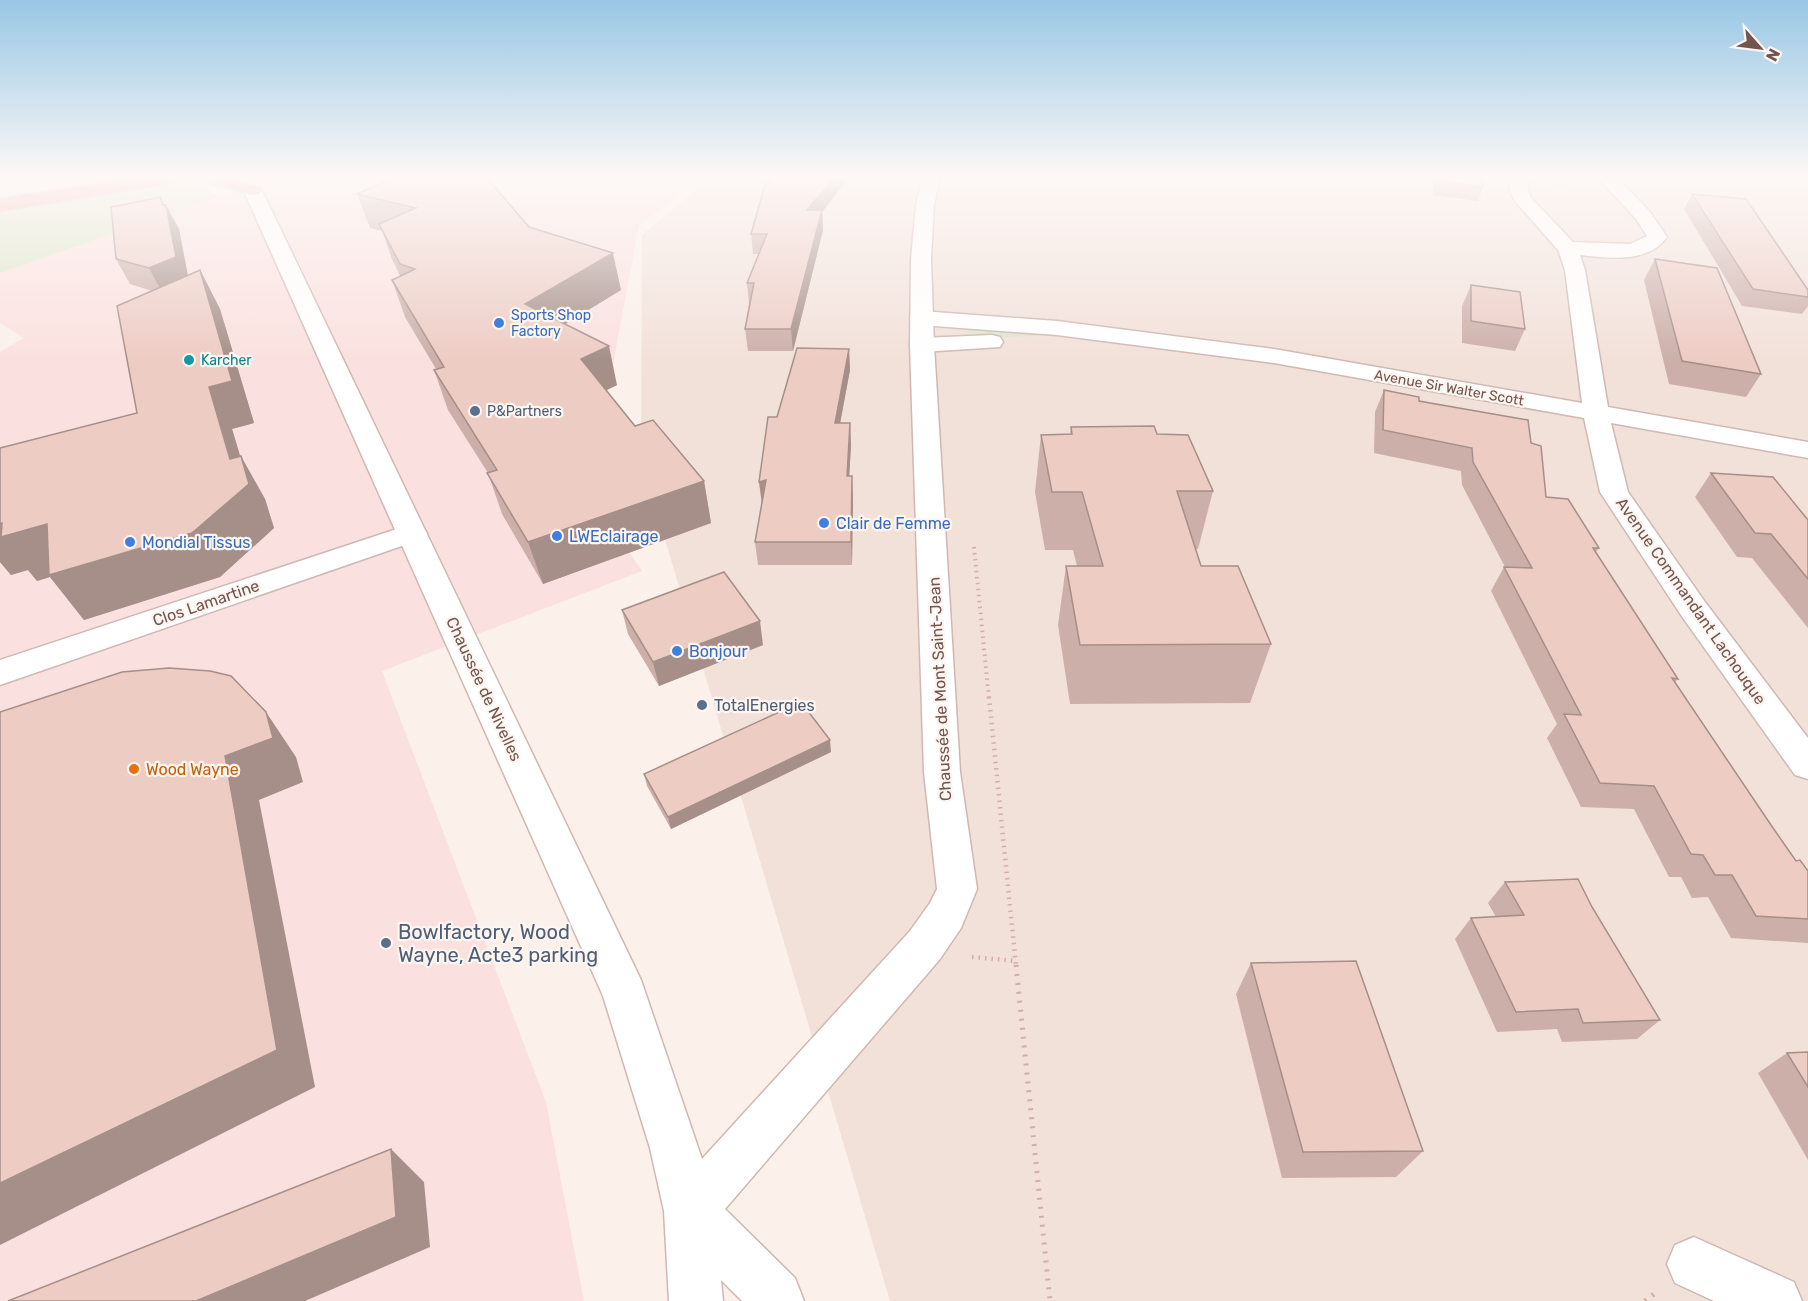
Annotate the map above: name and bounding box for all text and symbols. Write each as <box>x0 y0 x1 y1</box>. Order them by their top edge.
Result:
north arrow <box>1730 18 1790 78</box>
text: N <box>1762 45 1784 64</box>
place label: Sports Shop Factory <box>511 307 591 340</box>
marker: Sports Shop Factory <box>492 316 506 330</box>
place label: Karcher <box>201 352 252 369</box>
marker: Karcher <box>182 353 196 367</box>
street label: Avenue Sir Walter Scott <box>1373 366 1526 410</box>
place label: P&Partners <box>487 403 562 420</box>
marker: P&Partners <box>468 404 482 418</box>
street label: Avenue Commandant Lachouque <box>1612 494 1770 708</box>
place label: Clair de Femme <box>836 514 951 533</box>
marker: Clair de Femme <box>817 516 831 530</box>
place label: LWEclairage <box>569 527 658 546</box>
marker: LWEclairage <box>550 529 564 543</box>
place label: Mondial Tissus <box>142 533 250 552</box>
marker: Mondial Tissus <box>123 535 137 549</box>
street label: Clos Lamartine <box>150 576 262 630</box>
street label: Chaussée de Mont Saint-Jean <box>925 576 955 802</box>
street label: Chaussée de Nivelles <box>442 614 526 764</box>
place label: Bonjour <box>689 642 748 661</box>
marker: Bonjour <box>670 644 684 658</box>
place label: TotalEnergies <box>714 696 815 715</box>
marker: TotalEnergies <box>695 698 709 712</box>
place label: Wood Wayne <box>146 760 239 779</box>
marker: Wood Wayne <box>127 762 141 776</box>
place label: Bowlfactory, Wood Wayne, Acte3 parking <box>398 920 598 967</box>
marker: Bowlfactory, Wood Wayne, Acte3 parking <box>379 936 393 950</box>

